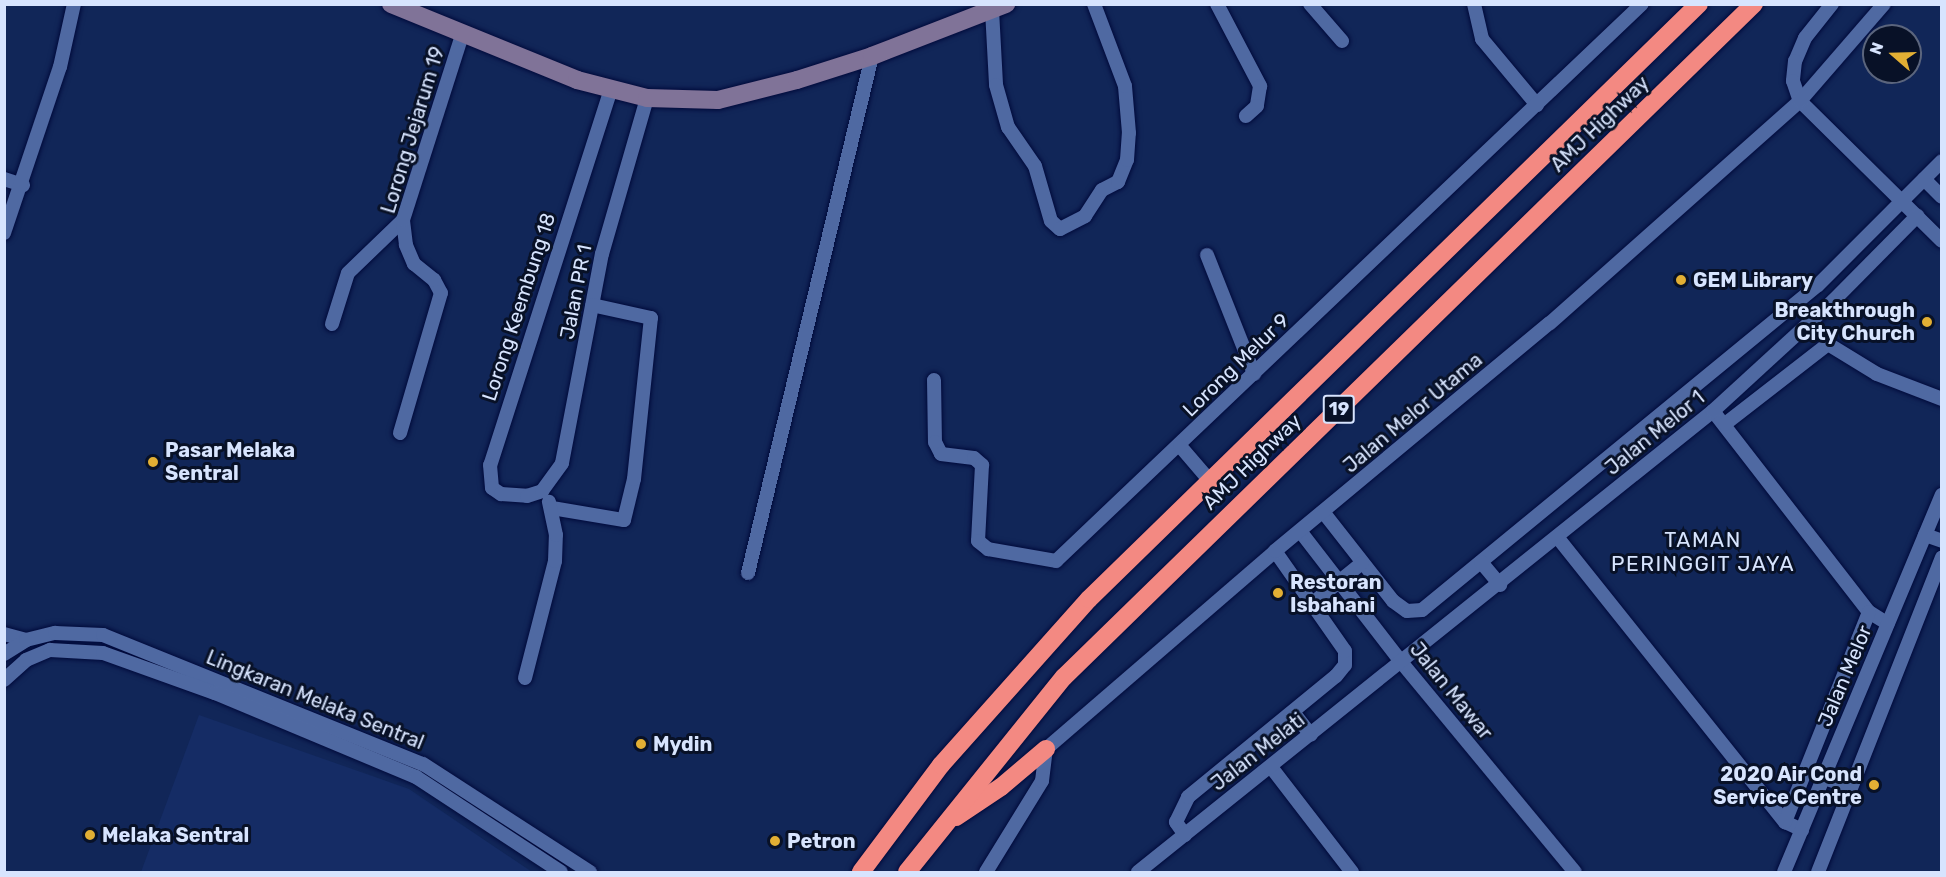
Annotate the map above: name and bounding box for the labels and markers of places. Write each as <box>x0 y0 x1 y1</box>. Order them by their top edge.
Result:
place label: GEM Library <box>1693 268 1813 292</box>
marker: GEM Library <box>1674 273 1688 287</box>
place label: Breakthrough City Church <box>1775 298 1915 345</box>
marker: Breakthrough City Church <box>1920 315 1934 329</box>
place label: Pasar Melaka Sentral <box>165 438 296 485</box>
marker: Pasar Melaka Sentral <box>146 455 160 469</box>
place label: Restoran Isbahani <box>1290 570 1382 617</box>
marker: Restoran Isbahani <box>1271 586 1285 600</box>
place label: Mydin <box>653 732 712 756</box>
marker: Mydin <box>634 737 648 751</box>
place label: 2020 Air Cond Service Centre <box>1713 762 1862 809</box>
marker: 2020 Air Cond Service Centre <box>1867 778 1881 792</box>
place label: Melaka Sentral <box>102 823 249 847</box>
marker: Melaka Sentral <box>83 828 97 842</box>
place label: Petron <box>787 829 856 853</box>
marker: Petron <box>768 834 782 848</box>

